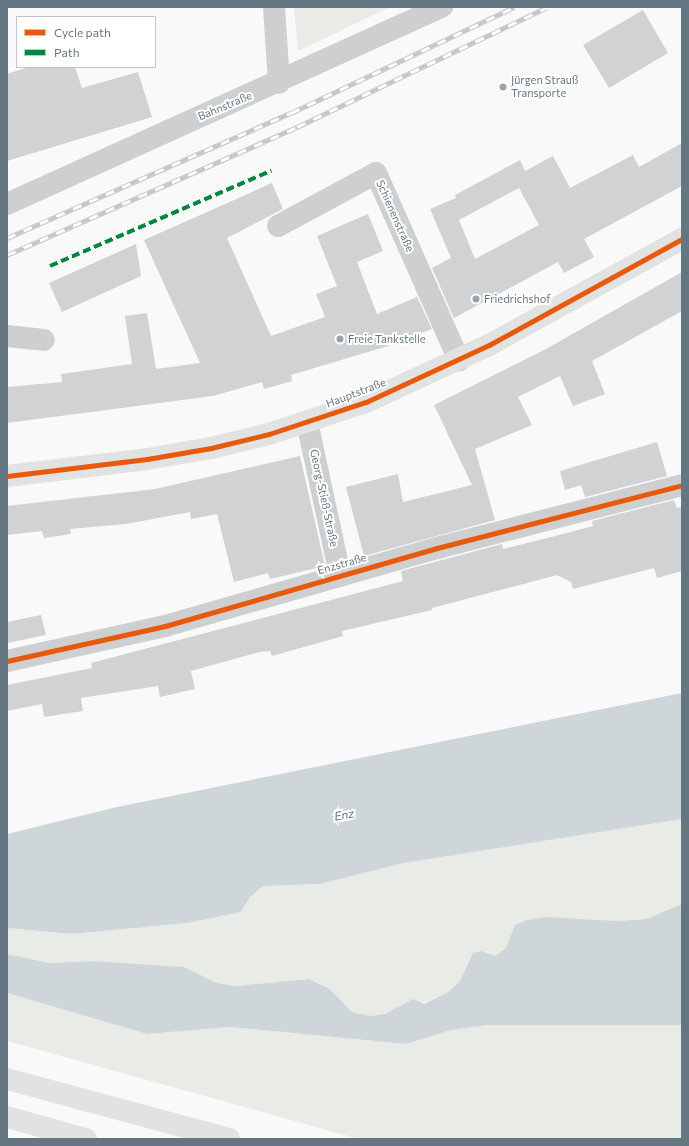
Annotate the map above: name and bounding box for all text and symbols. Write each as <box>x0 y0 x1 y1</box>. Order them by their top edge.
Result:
legend <box>16 16 156 68</box>
text: Cycle path <box>54 25 111 39</box>
text: Path <box>54 45 80 59</box>
place label: Jürgen Strauß Transporte <box>511 74 579 100</box>
marker: Jürgen Strauß Transporte <box>498 82 508 92</box>
street label: Bahnstraße <box>196 89 254 123</box>
street label: Schienenstraße <box>373 178 417 254</box>
place label: Friedrichshof <box>484 292 551 306</box>
marker: Friedrichshof <box>471 294 481 304</box>
place label: Freie Tankstelle <box>348 332 426 346</box>
marker: Freie Tankstelle <box>335 334 345 344</box>
street label: Hauptstraße <box>324 376 388 410</box>
street label: Georg-Stieß-Straße <box>307 448 341 548</box>
street label: Enzstraße <box>316 551 368 577</box>
water label: Enz <box>333 806 355 824</box>

